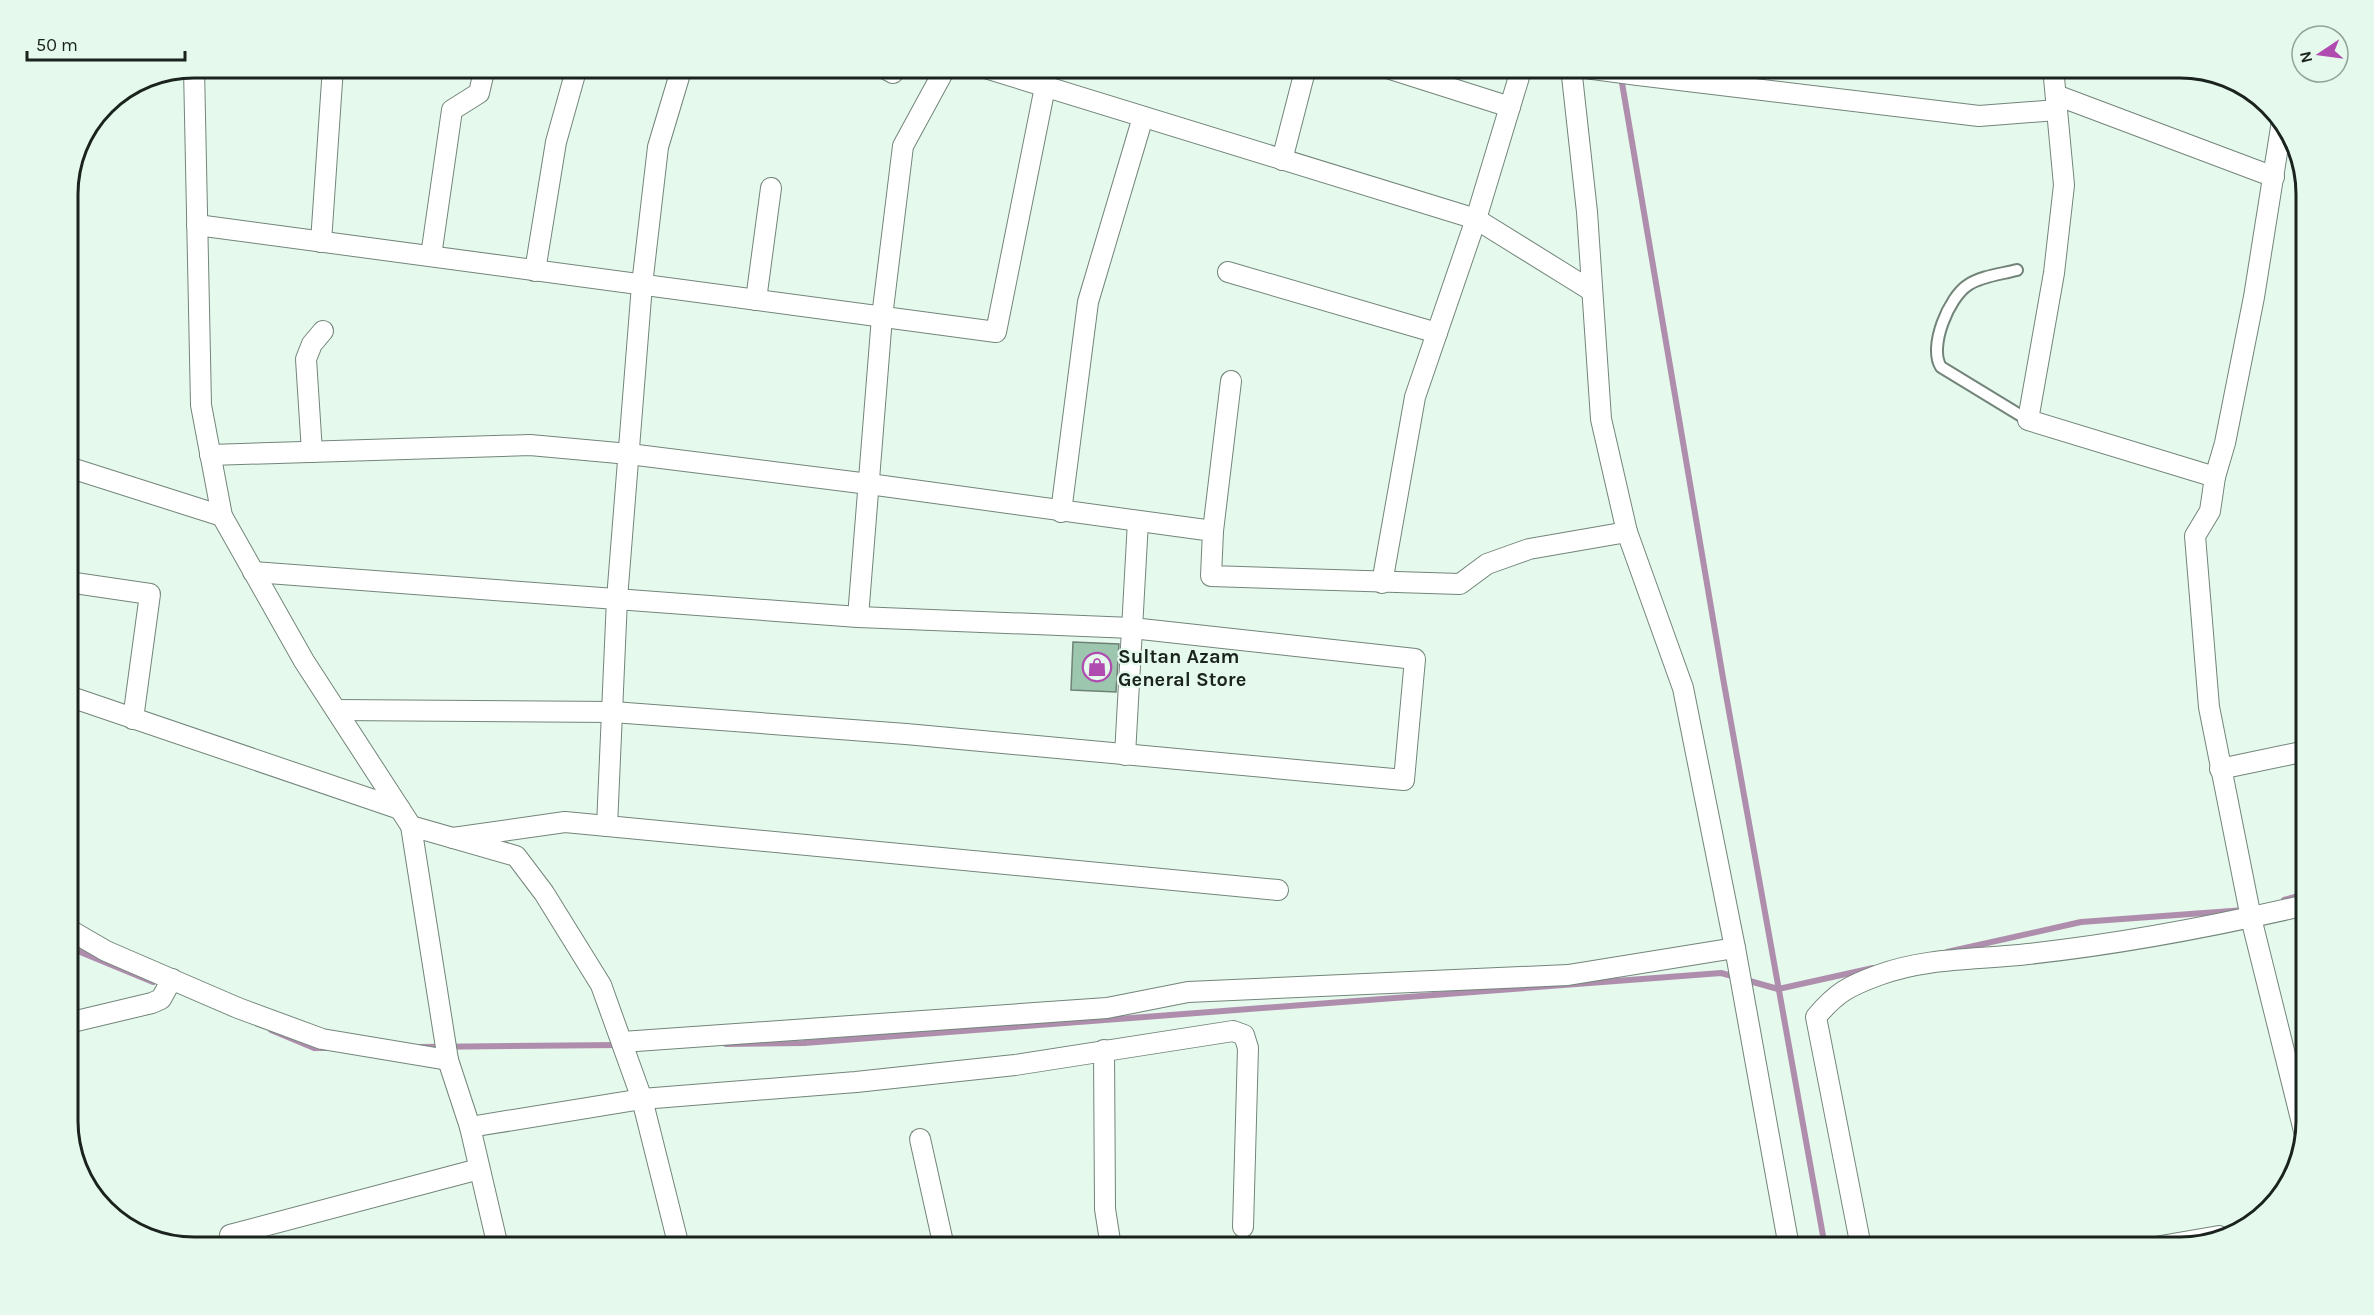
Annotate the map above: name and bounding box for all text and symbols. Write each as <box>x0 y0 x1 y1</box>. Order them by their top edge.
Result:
scale bar <box>27 24 184 62</box>
north arrow <box>2290 24 2350 84</box>
text: 50 m <box>36 34 78 56</box>
text: N <box>2295 50 2316 65</box>
place label: Sultan Azam General Store <box>1118 645 1246 691</box>
shop icon: Sultan Azam General Store <box>1081 651 1113 683</box>

